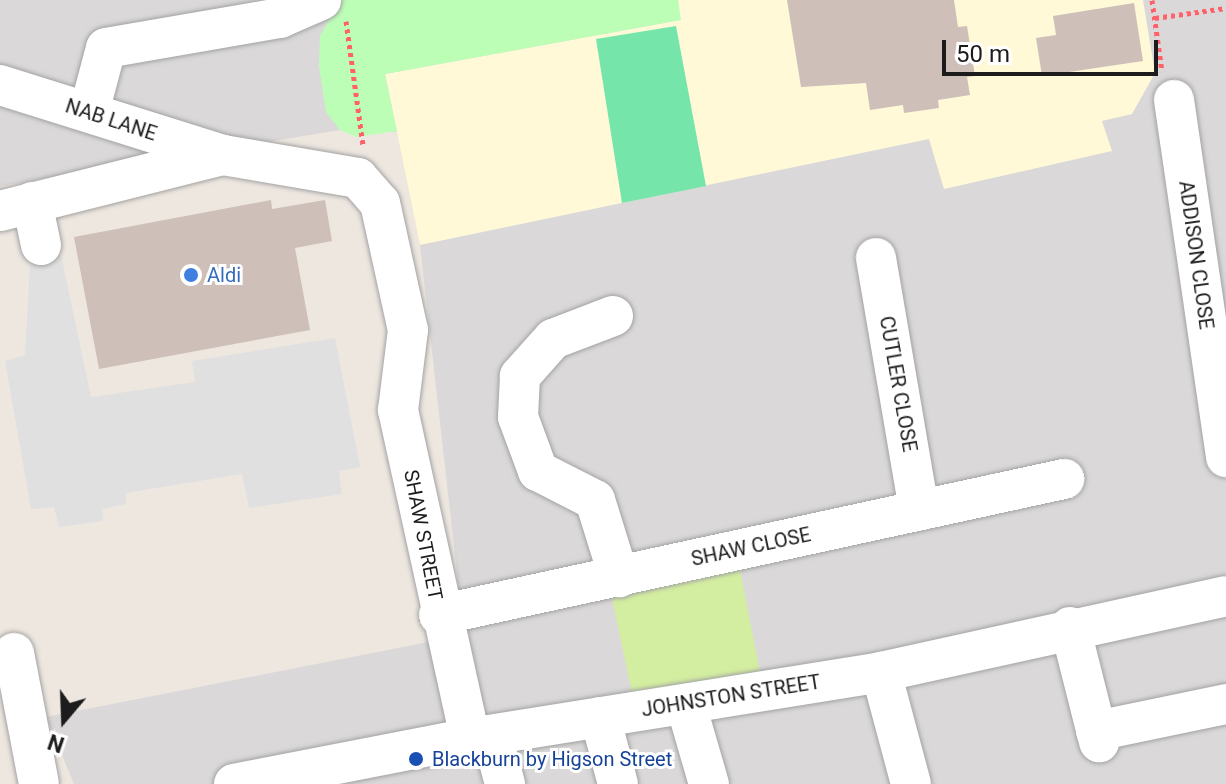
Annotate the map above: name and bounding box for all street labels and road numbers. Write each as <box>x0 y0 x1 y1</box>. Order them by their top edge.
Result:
street label: NAB LANE <box>62 94 160 146</box>
street label: ADDISON CLOSE <box>1174 179 1218 331</box>
street label: CUTLER CLOSE <box>874 314 922 454</box>
street label: SHAW STREET <box>399 468 447 602</box>
street label: SHAW CLOSE <box>689 523 813 571</box>
street label: JOHNSTON STREET <box>640 670 822 722</box>

